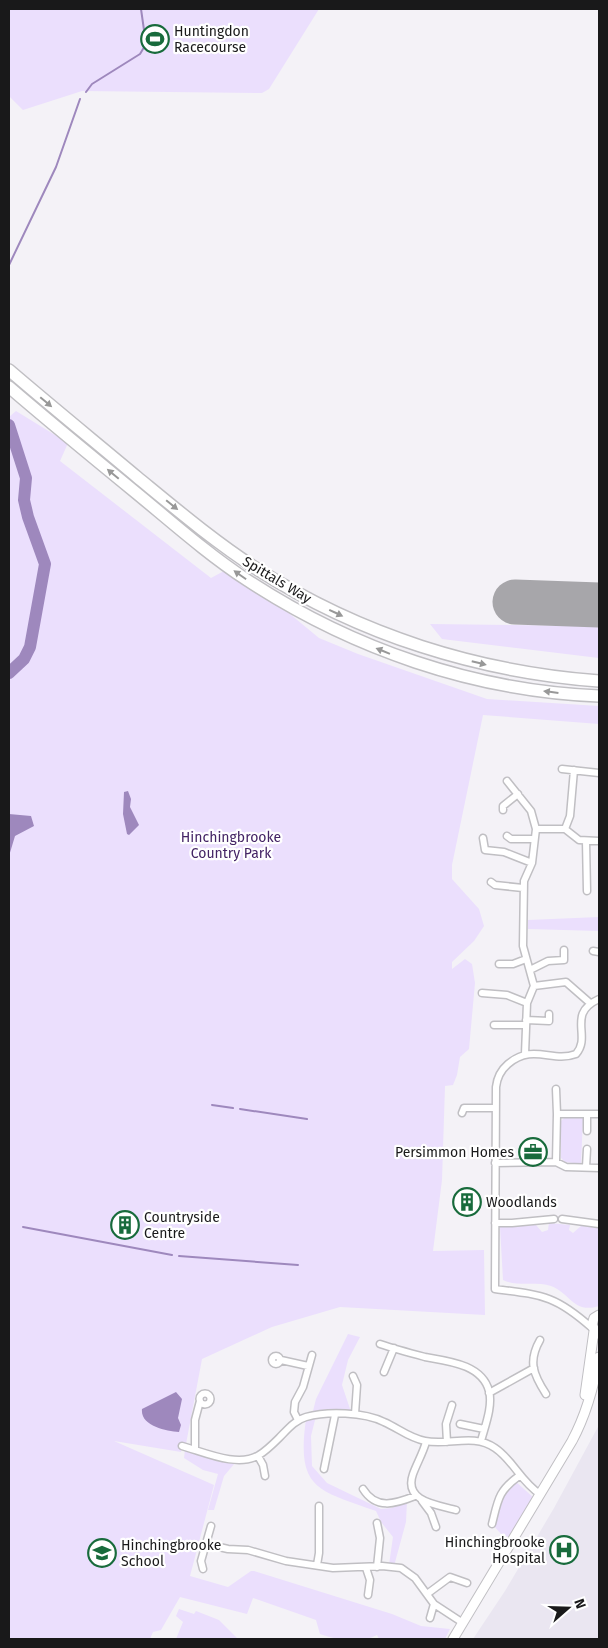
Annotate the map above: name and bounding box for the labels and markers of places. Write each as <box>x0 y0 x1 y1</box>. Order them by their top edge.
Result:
place label: Huntingdon Racecourse <box>174 23 249 56</box>
sports icon: Huntingdon Racecourse <box>140 24 170 54</box>
office icon: Persimmon Homes <box>518 1137 548 1167</box>
place label: Persimmon Homes <box>395 1144 514 1161</box>
building icon: Woodlands <box>452 1187 482 1217</box>
place label: Woodlands <box>486 1194 557 1211</box>
place label: Countryside Centre <box>144 1209 220 1242</box>
building icon: Countryside Centre <box>110 1210 140 1240</box>
place label: Hinchingbrooke Hospital <box>445 1534 545 1567</box>
hospital icon: Hinchingbrooke Hospital <box>549 1535 579 1565</box>
place label: Hinchingbrooke School <box>121 1537 221 1570</box>
school or university icon: Hinchingbrooke School <box>87 1538 117 1568</box>

